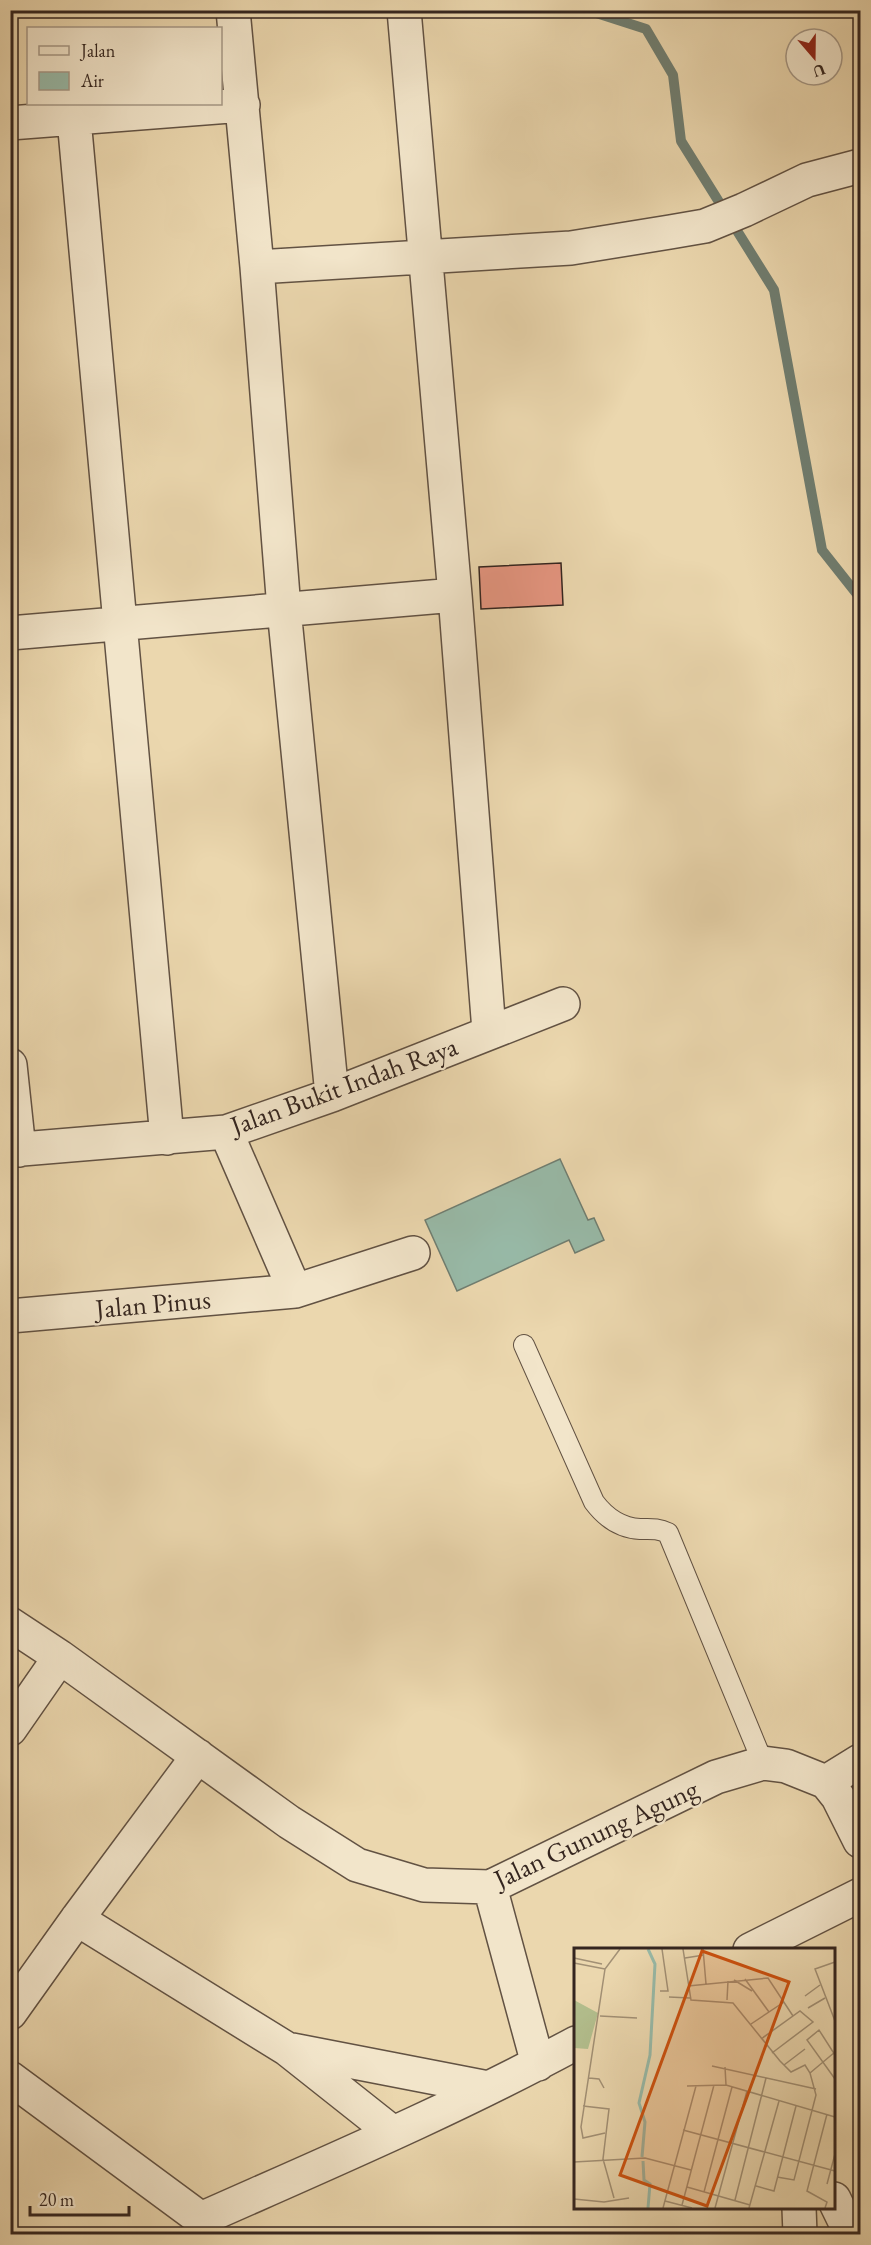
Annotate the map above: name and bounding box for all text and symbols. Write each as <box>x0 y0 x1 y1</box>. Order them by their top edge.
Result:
legend <box>27 27 222 105</box>
north arrow <box>784 27 844 87</box>
text: Jalan <box>79 39 116 62</box>
text: U <box>810 59 828 83</box>
text: Air <box>80 69 104 92</box>
street label: Jalan Bukit Indah Raya <box>224 1028 462 1144</box>
street label: Jalan Pinus <box>92 1281 212 1326</box>
street label: Jalan Gunung Agung <box>486 1771 704 1897</box>
inset map <box>574 1948 835 2209</box>
scale bar <box>30 2179 129 2217</box>
text: 20 m <box>39 2188 74 2211</box>

